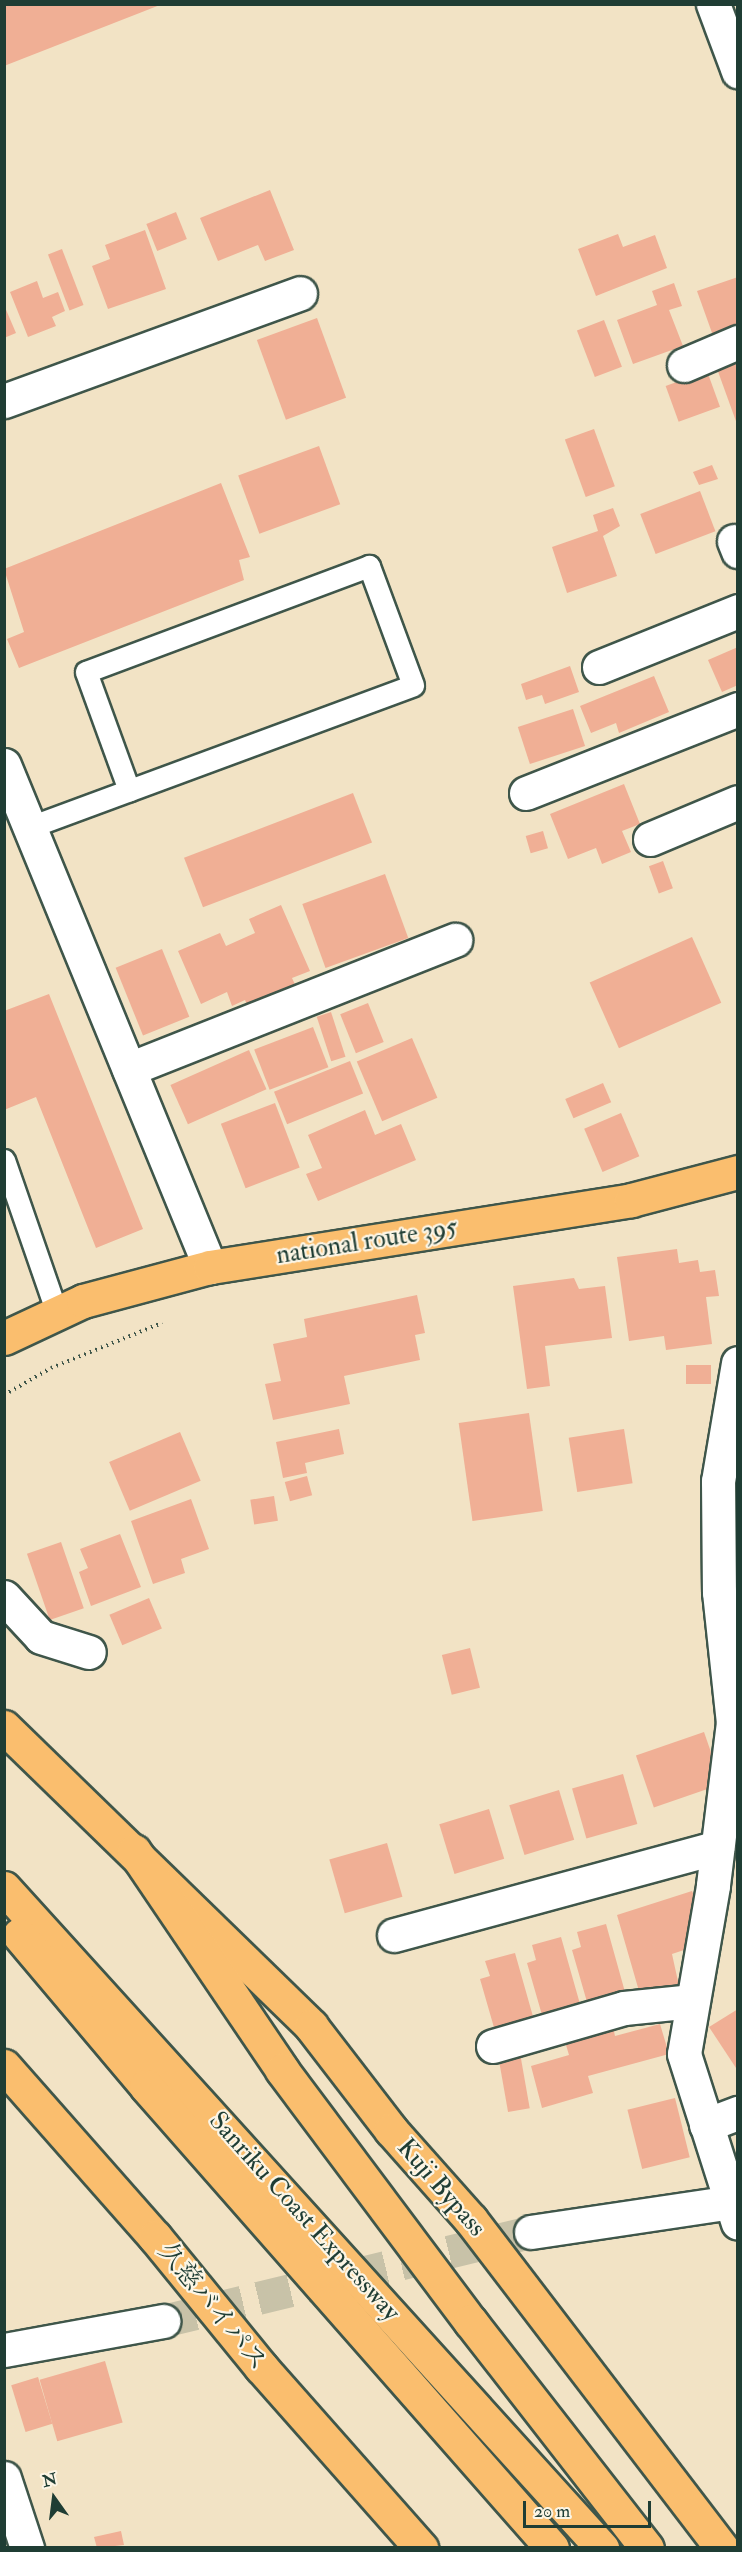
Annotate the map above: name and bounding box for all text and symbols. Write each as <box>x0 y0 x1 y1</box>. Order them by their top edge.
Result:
street label: national route 395 <box>274 1212 460 1272</box>
street label: Sanriku Coast Expressway <box>202 2106 406 2328</box>
street label: Kuji Bypass <box>390 2133 492 2243</box>
street label: 久慈バイパス <box>151 2237 273 2377</box>
north arrow <box>24 2468 84 2528</box>
text: N <box>40 2469 59 2492</box>
scale bar <box>526 2489 654 2527</box>
text: 20 m <box>534 2500 570 2523</box>

